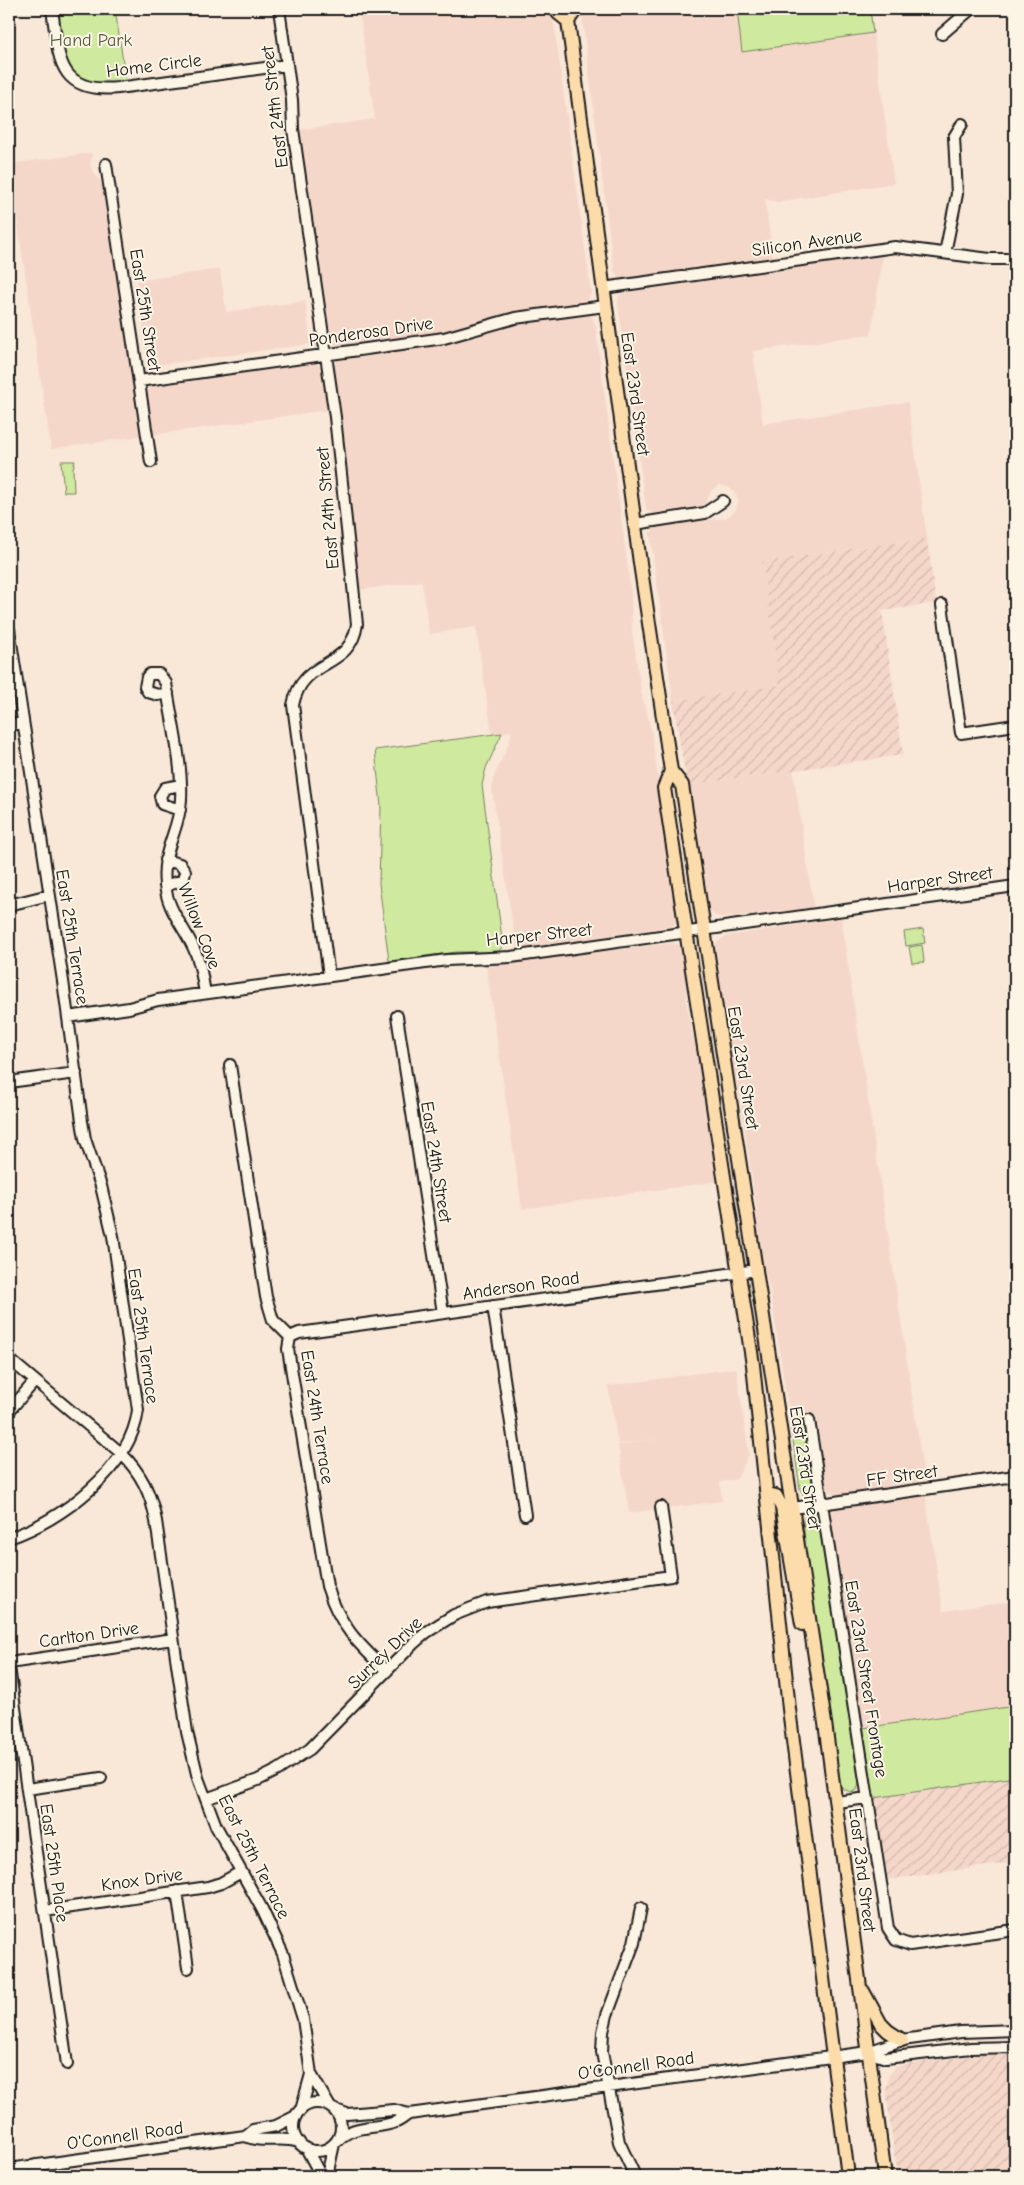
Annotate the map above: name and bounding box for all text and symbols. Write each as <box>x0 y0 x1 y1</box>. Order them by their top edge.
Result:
park label: Hand Park <box>50 30 132 51</box>
street label: East 24th Street <box>257 44 293 169</box>
street label: Home Circle <box>105 50 203 82</box>
street label: Silicon Avenue <box>751 225 863 261</box>
street label: East 25th Street <box>125 247 165 374</box>
street label: Ponderosa Drive <box>308 313 434 351</box>
street label: East 23rd Street <box>616 331 654 458</box>
street label: East 24th Street <box>312 445 344 570</box>
street label: Harper Street <box>886 862 995 898</box>
street label: East 25th Terrace <box>51 868 93 1006</box>
street label: Willow Cove <box>173 880 225 972</box>
street label: Harper Street <box>485 919 594 951</box>
street label: East 23rd Street <box>723 1005 763 1132</box>
street label: East 24th Street <box>416 1100 456 1225</box>
street label: East 25th Terrace <box>123 1267 163 1405</box>
street label: Anderson Road <box>461 1267 581 1305</box>
street label: East 24th Terrace <box>296 1348 338 1486</box>
street label: East 23rd Street <box>785 1405 825 1532</box>
street label: FF Street <box>865 1460 940 1491</box>
street label: East 23rd Street Frontage <box>840 1579 892 1779</box>
street label: Surrey Drive <box>344 1612 426 1694</box>
street label: Carlton Drive <box>38 1618 140 1652</box>
street label: East 25th Terrace <box>214 1791 294 1923</box>
street label: East 25th Place <box>35 1802 73 1924</box>
street label: East 23rd Street <box>844 1807 880 1934</box>
street label: Knox Drive <box>100 1864 184 1896</box>
street label: O'Connell Road <box>576 2047 696 2085</box>
street label: O'Connell Road <box>65 2117 185 2155</box>

